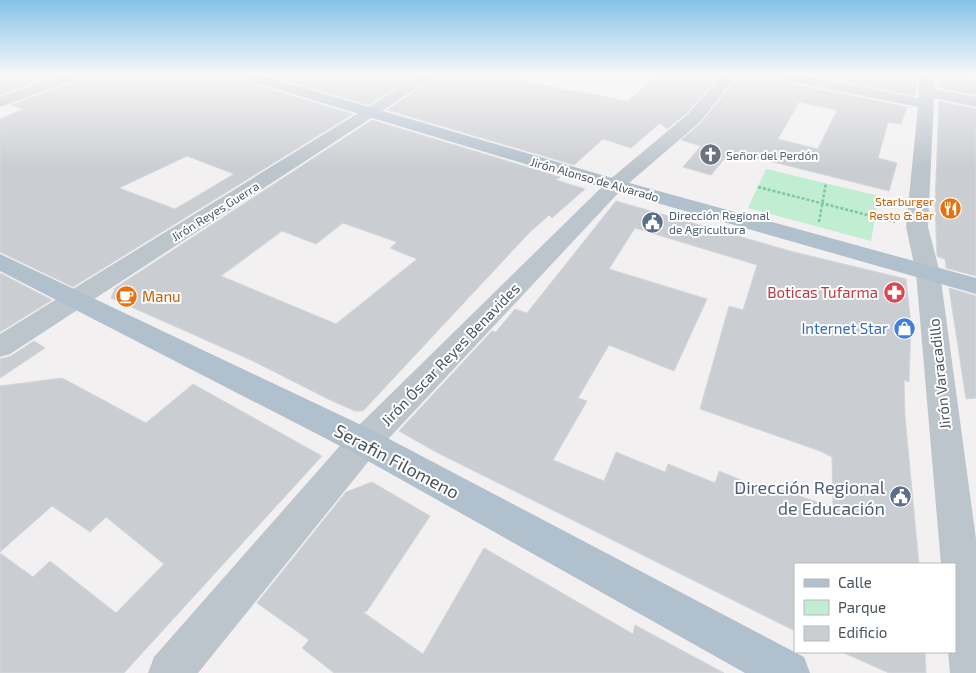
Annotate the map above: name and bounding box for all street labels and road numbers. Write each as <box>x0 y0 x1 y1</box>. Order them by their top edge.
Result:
street label: Jirón Alonso de Alvarado <box>529 154 661 204</box>
street label: Jirón Reyes Guerra <box>169 178 261 244</box>
street label: Jirón Óscar Reyes Benavides <box>377 279 523 429</box>
street label: Jirón Varacadillo <box>924 318 954 430</box>
street label: Serafin Filomeno <box>331 419 463 503</box>

